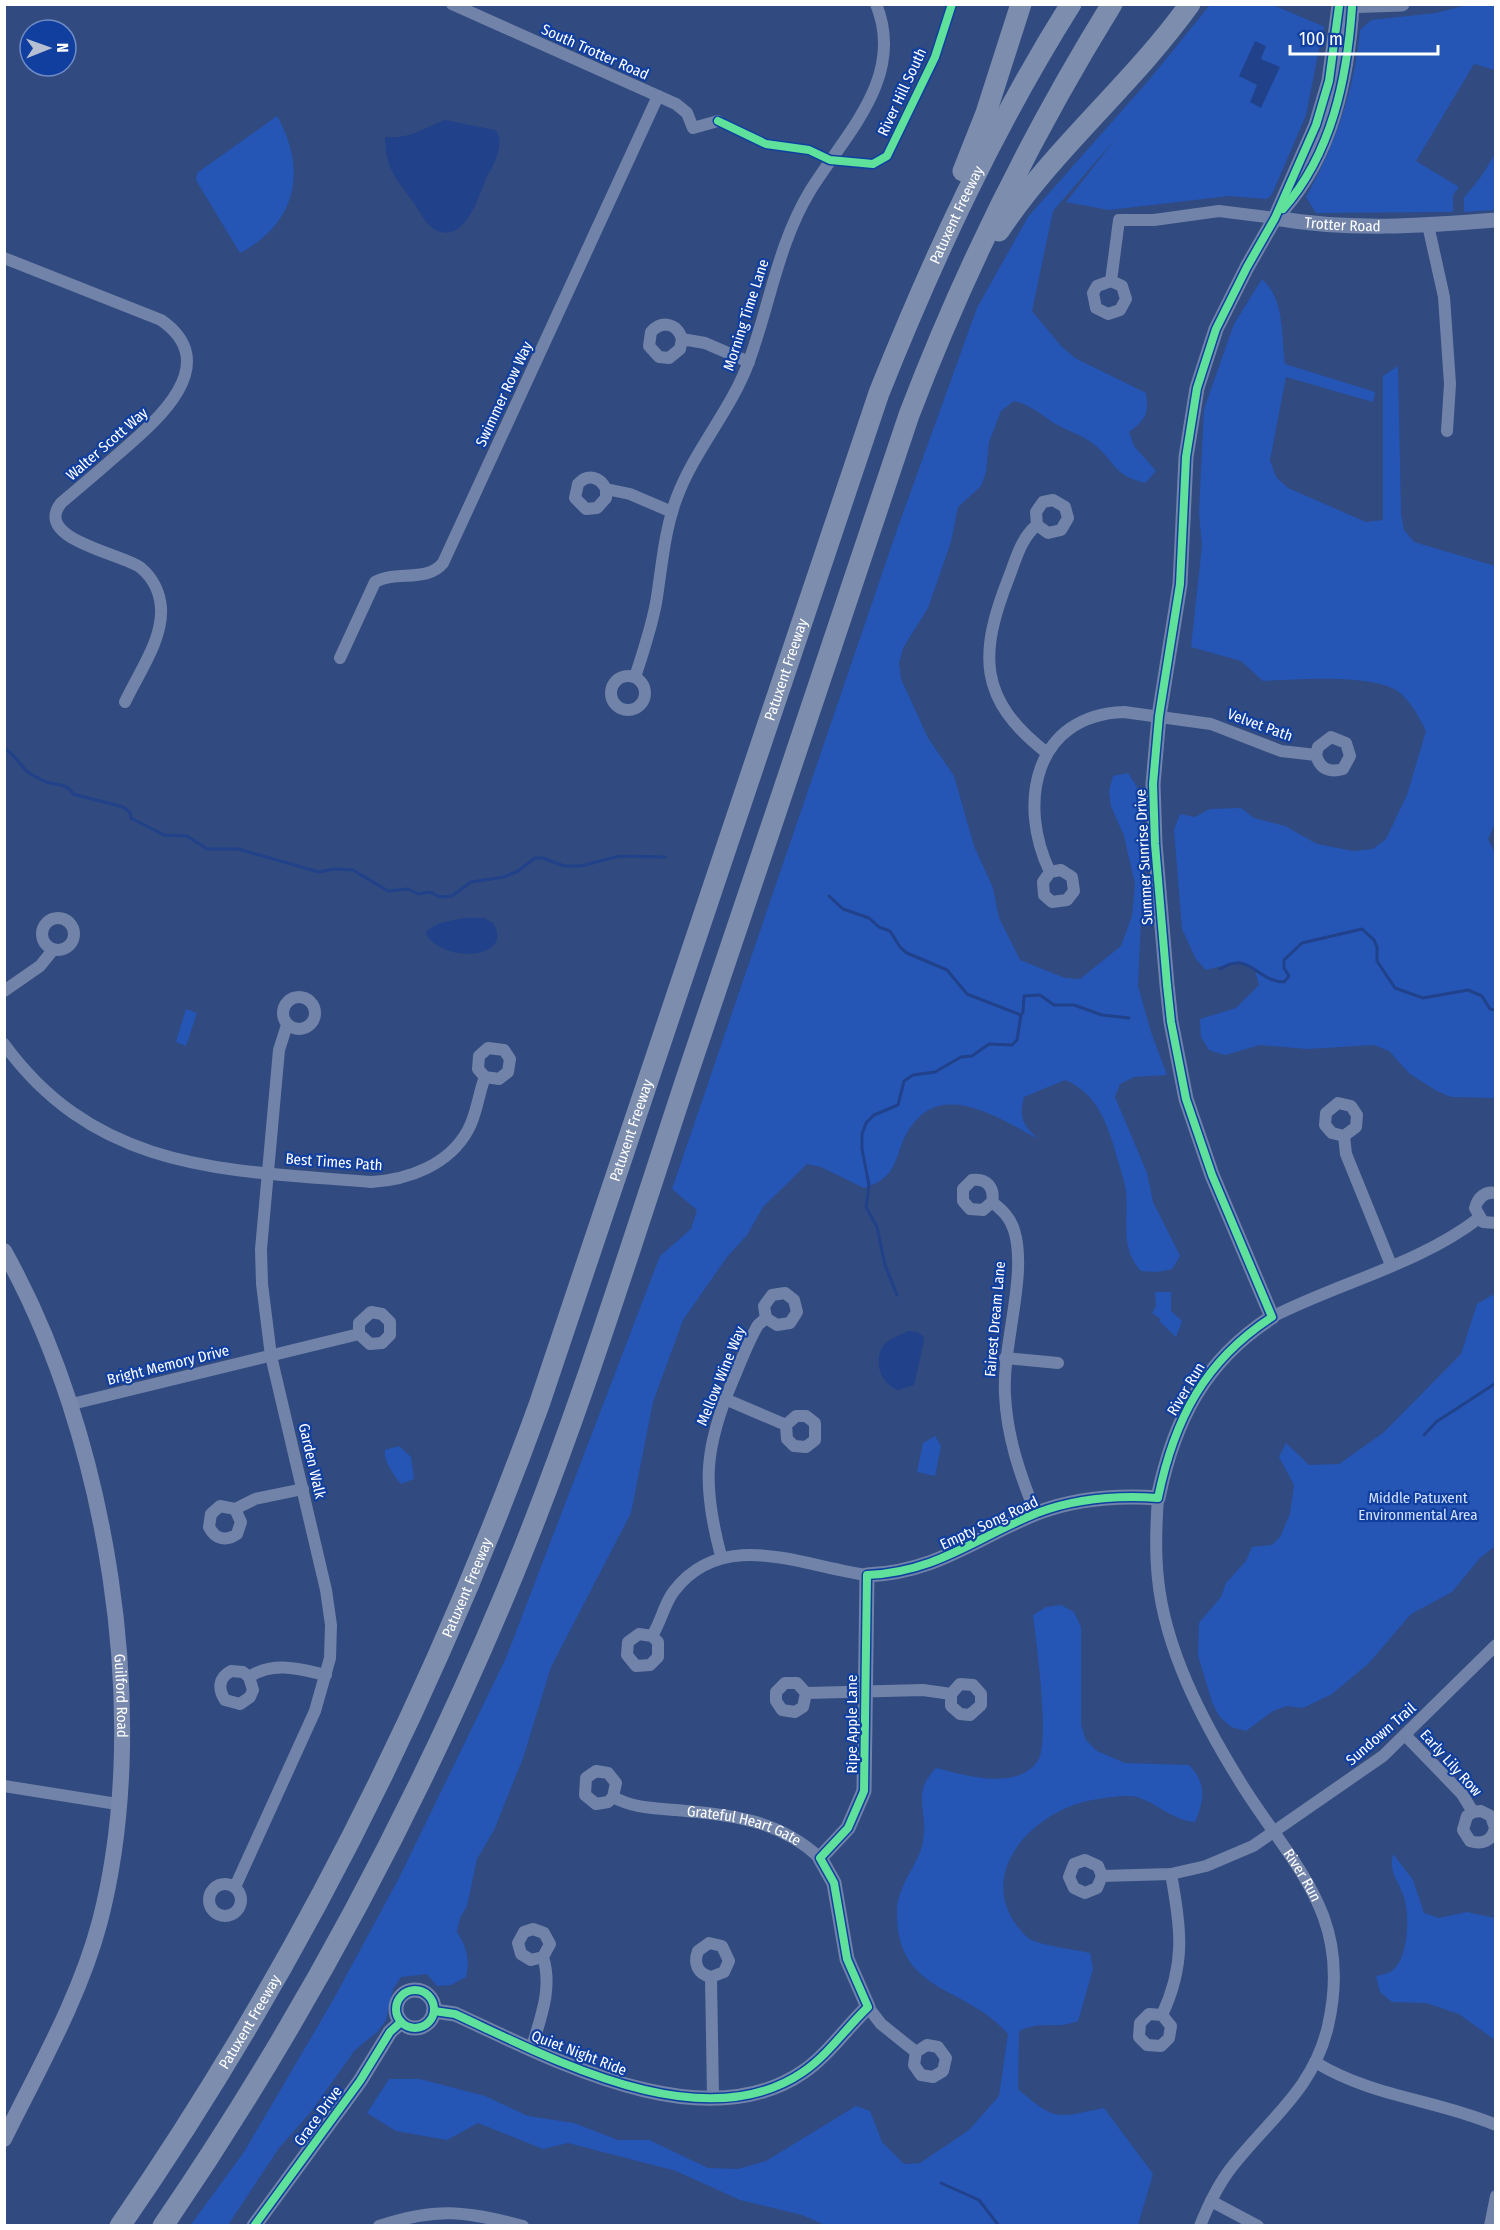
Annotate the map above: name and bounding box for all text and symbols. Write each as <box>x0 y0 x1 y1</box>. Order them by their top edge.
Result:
north arrow <box>18 18 78 78</box>
scale bar <box>1290 18 1438 56</box>
street label: South Trotter Road <box>539 20 651 84</box>
text: 100 m <box>1299 28 1343 50</box>
text: N <box>53 43 72 53</box>
street label: River Hill South <box>874 45 930 139</box>
street label: Patuxent Freeway <box>926 163 988 267</box>
street label: Trotter Road <box>1304 213 1381 235</box>
street label: Morning Time Lane <box>719 257 773 373</box>
street label: Swimmer Row Way <box>472 338 536 449</box>
street label: Walter Scott Way <box>63 403 152 484</box>
street label: Patuxent Freeway <box>761 616 812 723</box>
street label: Velvet Path <box>1225 705 1295 745</box>
street label: Summer Sunrise Drive <box>1131 789 1157 925</box>
street label: Patuxent Freeway <box>606 1077 657 1184</box>
street label: Best Times Path <box>285 1150 383 1174</box>
street label: Fairest Dream Lane <box>981 1260 1009 1378</box>
street label: Mellow Wine Way <box>693 1323 749 1428</box>
street label: Bright Memory Drive <box>105 1341 231 1389</box>
street label: River Run <box>1163 1359 1209 1419</box>
street label: Garden Walk <box>295 1422 329 1500</box>
park label: Middle Patuxent Environmental Area <box>1358 1489 1478 1524</box>
street label: Empty Song Road <box>937 1492 1041 1554</box>
street label: Patuxent Freeway <box>438 1535 496 1640</box>
street label: Guilford Road <box>110 1653 131 1738</box>
street label: Ripe Apple Lane <box>843 1675 861 1773</box>
street label: Sundown Trail <box>1342 1699 1420 1769</box>
street label: Early Lily Row <box>1416 1726 1486 1800</box>
street label: Grateful Heart Gate <box>686 1802 805 1850</box>
street label: River Run <box>1279 1845 1325 1905</box>
street label: Patuxent Freeway <box>215 1971 285 2072</box>
street label: Quiet Night Ride <box>529 2027 629 2079</box>
street label: Grace Drive <box>290 2083 346 2149</box>

